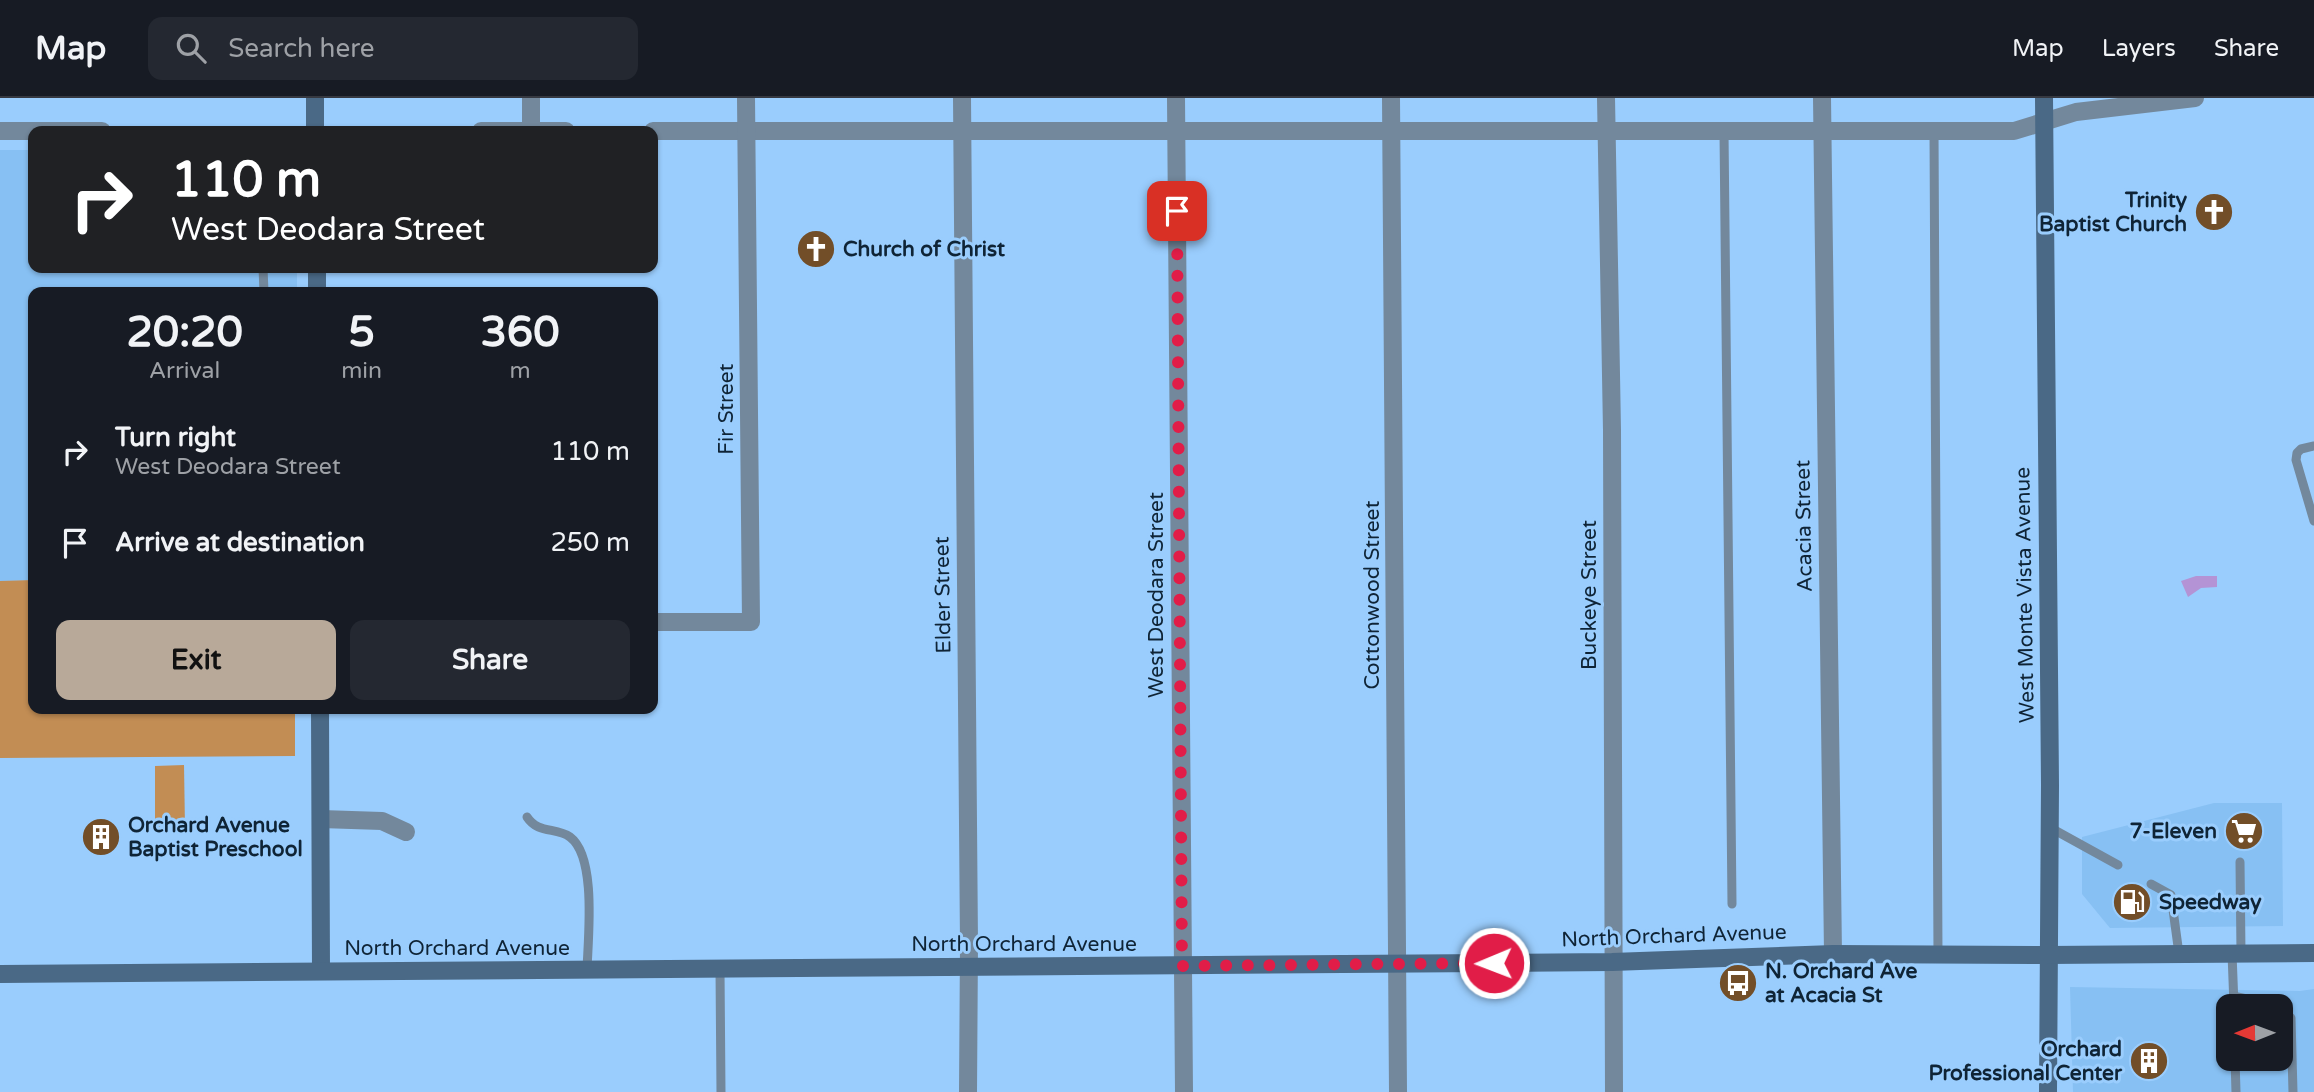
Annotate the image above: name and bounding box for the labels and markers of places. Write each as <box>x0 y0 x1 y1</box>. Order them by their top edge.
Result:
pin <box>1147 181 1207 241</box>
place label: Trinity Baptist Church <box>2039 188 2188 237</box>
church icon: Trinity Baptist Church <box>2193 191 2235 233</box>
church icon: Church of Christ <box>795 228 837 270</box>
place label: Church of Christ <box>843 237 1005 262</box>
supermarket icon: 7-Eleven <box>2223 810 2265 852</box>
place label: Orchard Avenue Baptist Preschool <box>128 813 303 862</box>
building icon: Orchard Avenue Baptist Preschool <box>80 816 122 858</box>
place label: 7-Eleven <box>2130 819 2217 844</box>
fuel station icon: Speedway <box>2111 881 2153 923</box>
place label: Speedway <box>2159 890 2262 915</box>
place label: N. Orchard Ave at Acacia St <box>1765 959 1917 1008</box>
bus stop icon: N. Orchard Ave at Acacia St <box>1717 962 1759 1004</box>
place label: Orchard Professional Center <box>1928 1037 2123 1086</box>
building icon: Orchard Professional Center <box>2128 1040 2170 1082</box>

